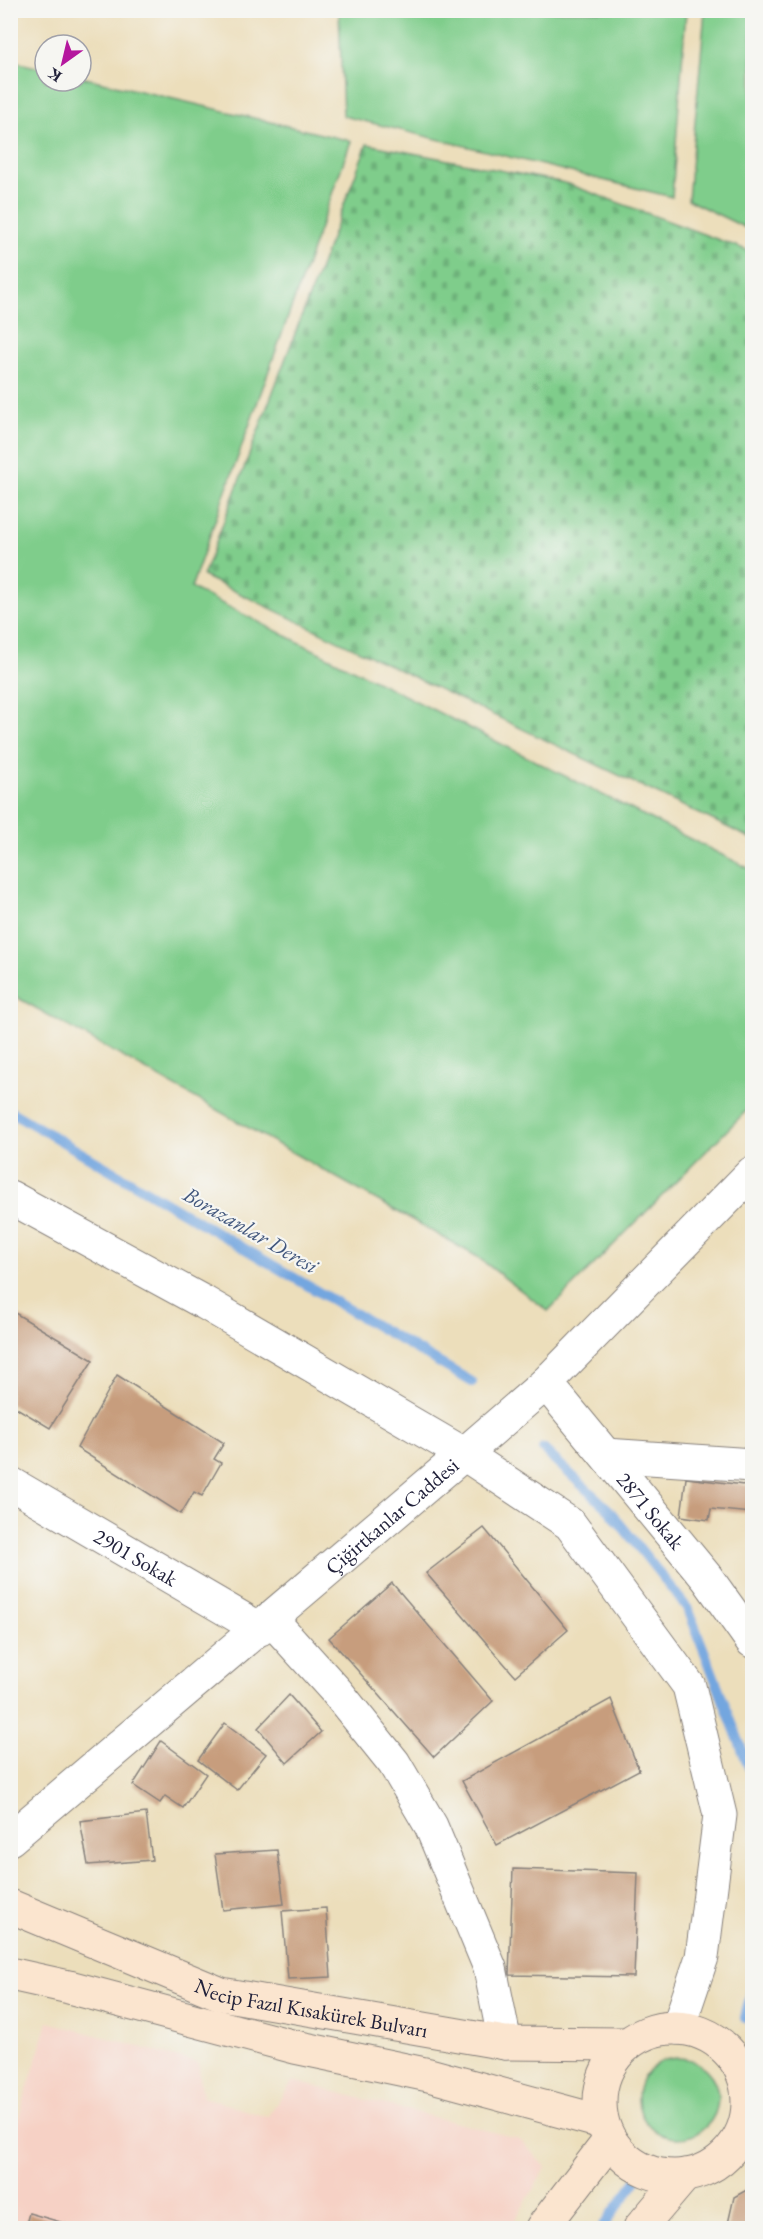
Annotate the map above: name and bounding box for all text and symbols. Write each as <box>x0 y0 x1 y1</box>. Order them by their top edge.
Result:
north arrow <box>33 33 93 93</box>
text: K <box>43 62 66 87</box>
water label: Borazanlar Deresi <box>177 1179 325 1281</box>
street label: Çiğirtkanlar Caddesi <box>319 1451 464 1580</box>
street label: 2871 Sokak <box>611 1466 692 1555</box>
street label: 2901 Sokak <box>89 1522 184 1592</box>
street label: Necip Fazıl Kısakürek Bulvarı <box>191 1971 430 2043</box>

